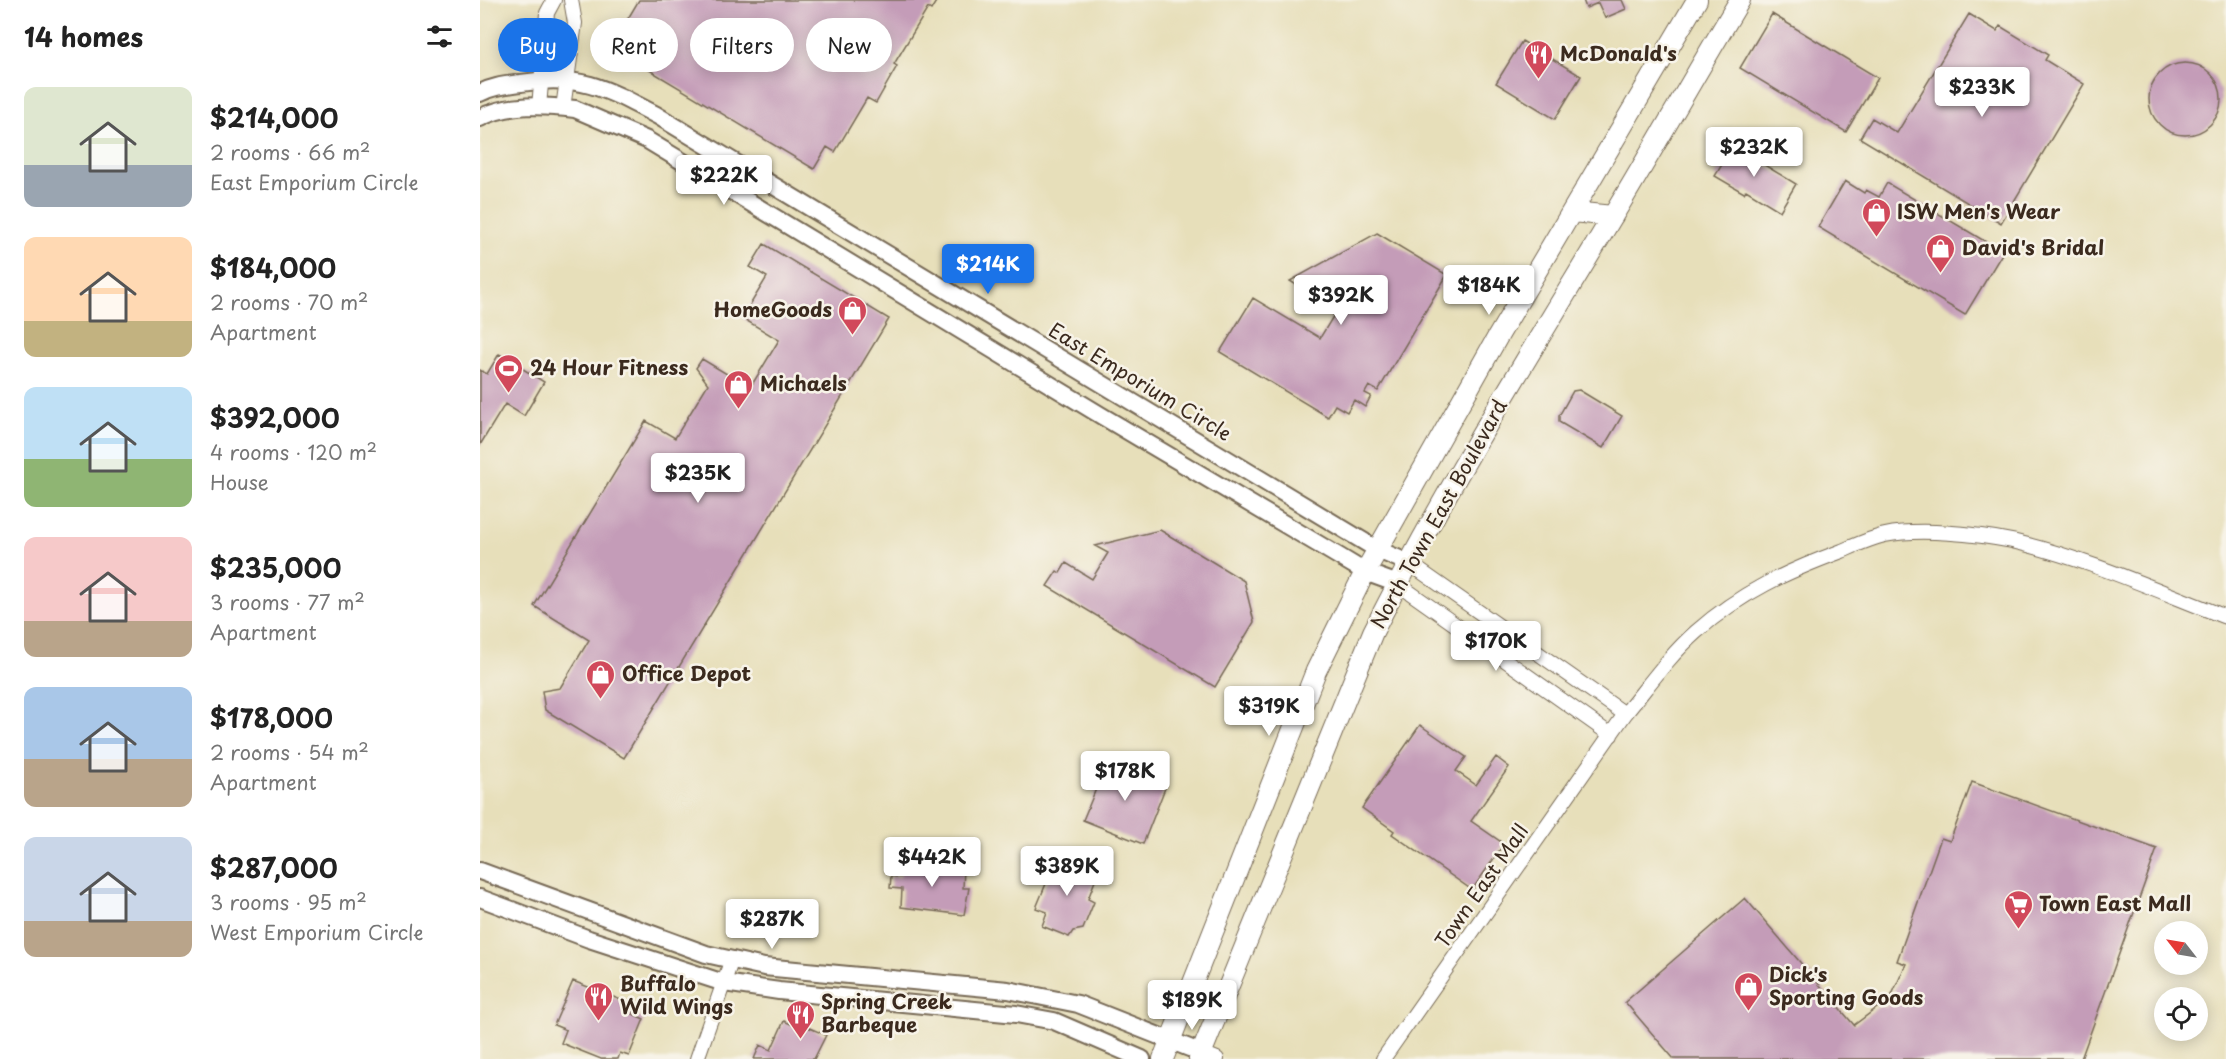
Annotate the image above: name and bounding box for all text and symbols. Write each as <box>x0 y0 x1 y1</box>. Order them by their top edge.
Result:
text: 14 homes <box>24 17 143 56</box>
chip: Buy <box>498 18 578 72</box>
chip: Rent <box>590 18 678 72</box>
chip: Filters <box>690 18 794 72</box>
chip: New <box>806 18 892 72</box>
icon: filters <box>423 20 456 53</box>
restaurant icon: McDonald's <box>1523 38 1555 80</box>
place label: McDonald's <box>1560 38 1677 68</box>
pin: $233K <box>1940 67 2024 118</box>
text: $233K <box>1949 71 2015 101</box>
text: $214,000 <box>210 98 338 137</box>
icon: home <box>72 111 144 183</box>
pin: $232K <box>1712 127 1796 178</box>
text: $232K <box>1720 131 1788 161</box>
text: 2 rooms · 66 m² <box>210 137 370 167</box>
pin: $222K <box>682 155 766 206</box>
text: $222K <box>690 159 758 189</box>
text: East Emporium Circle <box>210 167 418 197</box>
shop icon: ISW Men's Wear <box>1860 196 1892 238</box>
place label: ISW Men's Wear <box>1897 196 2061 226</box>
shop icon: David's Bridal <box>1925 232 1957 274</box>
place label: David's Bridal <box>1962 232 2104 262</box>
pin: $214K <box>946 244 1030 295</box>
text: $184,000 <box>210 248 336 287</box>
text: $214K <box>956 248 1020 278</box>
icon: home <box>72 261 144 333</box>
pin: $184K <box>1447 265 1531 316</box>
text: $184K <box>1457 269 1521 299</box>
pin: $392K <box>1299 275 1383 326</box>
text: $392K <box>1308 279 1374 309</box>
text: 2 rooms · 70 m² <box>210 287 368 317</box>
place label: HomeGoods <box>714 294 832 324</box>
shop icon: HomeGoods <box>837 294 869 336</box>
street label: East Emporium Circle <box>1043 315 1238 448</box>
text: Apartment <box>210 317 317 347</box>
sports icon: 24 Hour Fitness <box>493 352 525 394</box>
place label: 24 Hour Fitness <box>530 352 688 382</box>
shop icon: Michaels <box>723 368 755 410</box>
place label: Michaels <box>760 368 847 398</box>
street label: North Town East Boulevard <box>1362 393 1514 634</box>
text: $392,000 <box>210 398 340 437</box>
icon: home <box>72 411 144 483</box>
text: 4 rooms · 120 m² <box>210 437 377 467</box>
pin: $235K <box>656 453 740 504</box>
text: $235K <box>665 457 731 487</box>
text: House <box>210 467 269 497</box>
text: $235,000 <box>210 548 341 587</box>
icon: home <box>72 561 144 633</box>
text: 3 rooms · 77 m² <box>210 587 365 617</box>
text: Apartment <box>210 617 317 647</box>
pin: $170K <box>1454 621 1538 672</box>
text: $170K <box>1465 625 1527 655</box>
shop icon: Office Depot <box>585 658 617 700</box>
place label: Office Depot <box>622 658 751 688</box>
pin: $319K <box>1227 686 1311 737</box>
text: $319K <box>1238 690 1300 720</box>
text: $178,000 <box>210 698 333 737</box>
icon: home <box>72 711 144 783</box>
text: 2 rooms · 54 m² <box>210 737 369 767</box>
pin: $178K <box>1083 751 1167 802</box>
text: $178K <box>1095 755 1155 785</box>
text: Apartment <box>210 767 317 797</box>
street label: Town East Mall <box>1427 817 1535 954</box>
pin: $442K <box>890 837 974 888</box>
text: $442K <box>898 841 966 871</box>
pin: $389K <box>1025 846 1109 897</box>
text: $287,000 <box>210 848 338 887</box>
text: $389K <box>1035 850 1099 880</box>
icon: home <box>72 861 144 933</box>
text: 3 rooms · 95 m² <box>210 887 367 917</box>
supermarket icon: Town East Mall <box>2002 888 2034 930</box>
place label: Town East Mall <box>2039 888 2191 918</box>
pin: $287K <box>730 899 814 950</box>
text: $287K <box>740 903 804 933</box>
text: West Emporium Circle <box>210 917 423 947</box>
north arrow <box>2154 921 2208 975</box>
map controls <box>2154 921 2208 1041</box>
place label: Dick's Sporting Goods <box>1769 959 1924 1012</box>
place label: Buffalo Wild Wings <box>620 968 733 1021</box>
shop icon: Dick's Sporting Goods <box>1732 970 1764 1012</box>
restaurant icon: Buffalo Wild Wings <box>583 980 615 1022</box>
pin: $189K <box>1150 980 1234 1031</box>
text: $189K <box>1162 984 1222 1014</box>
place label: Spring Creek Barbeque <box>821 986 953 1039</box>
button: locate <box>2154 987 2208 1041</box>
restaurant icon: Spring Creek Barbeque <box>784 998 816 1040</box>

